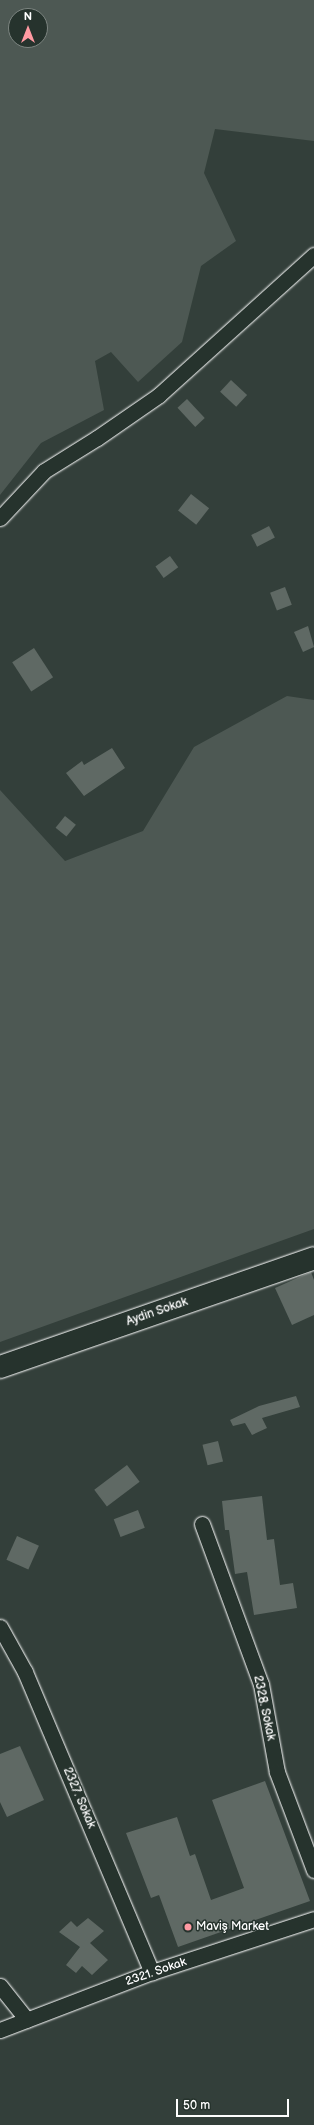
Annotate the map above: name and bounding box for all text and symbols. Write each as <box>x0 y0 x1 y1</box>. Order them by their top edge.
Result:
north arrow <box>8 8 48 48</box>
text: N <box>24 10 32 23</box>
street label: Aydin Sokak <box>124 1295 190 1329</box>
street label: 2328. Sokak <box>250 1674 278 1742</box>
street label: 2327. Sokak <box>60 1765 98 1831</box>
place label: Maviş Market <box>196 1920 269 1934</box>
marker: Maviş Market <box>183 1922 193 1932</box>
street label: 2321. Sokak <box>124 1955 188 1989</box>
scale bar <box>178 2091 291 2117</box>
text: 50 m <box>183 2098 210 2113</box>

